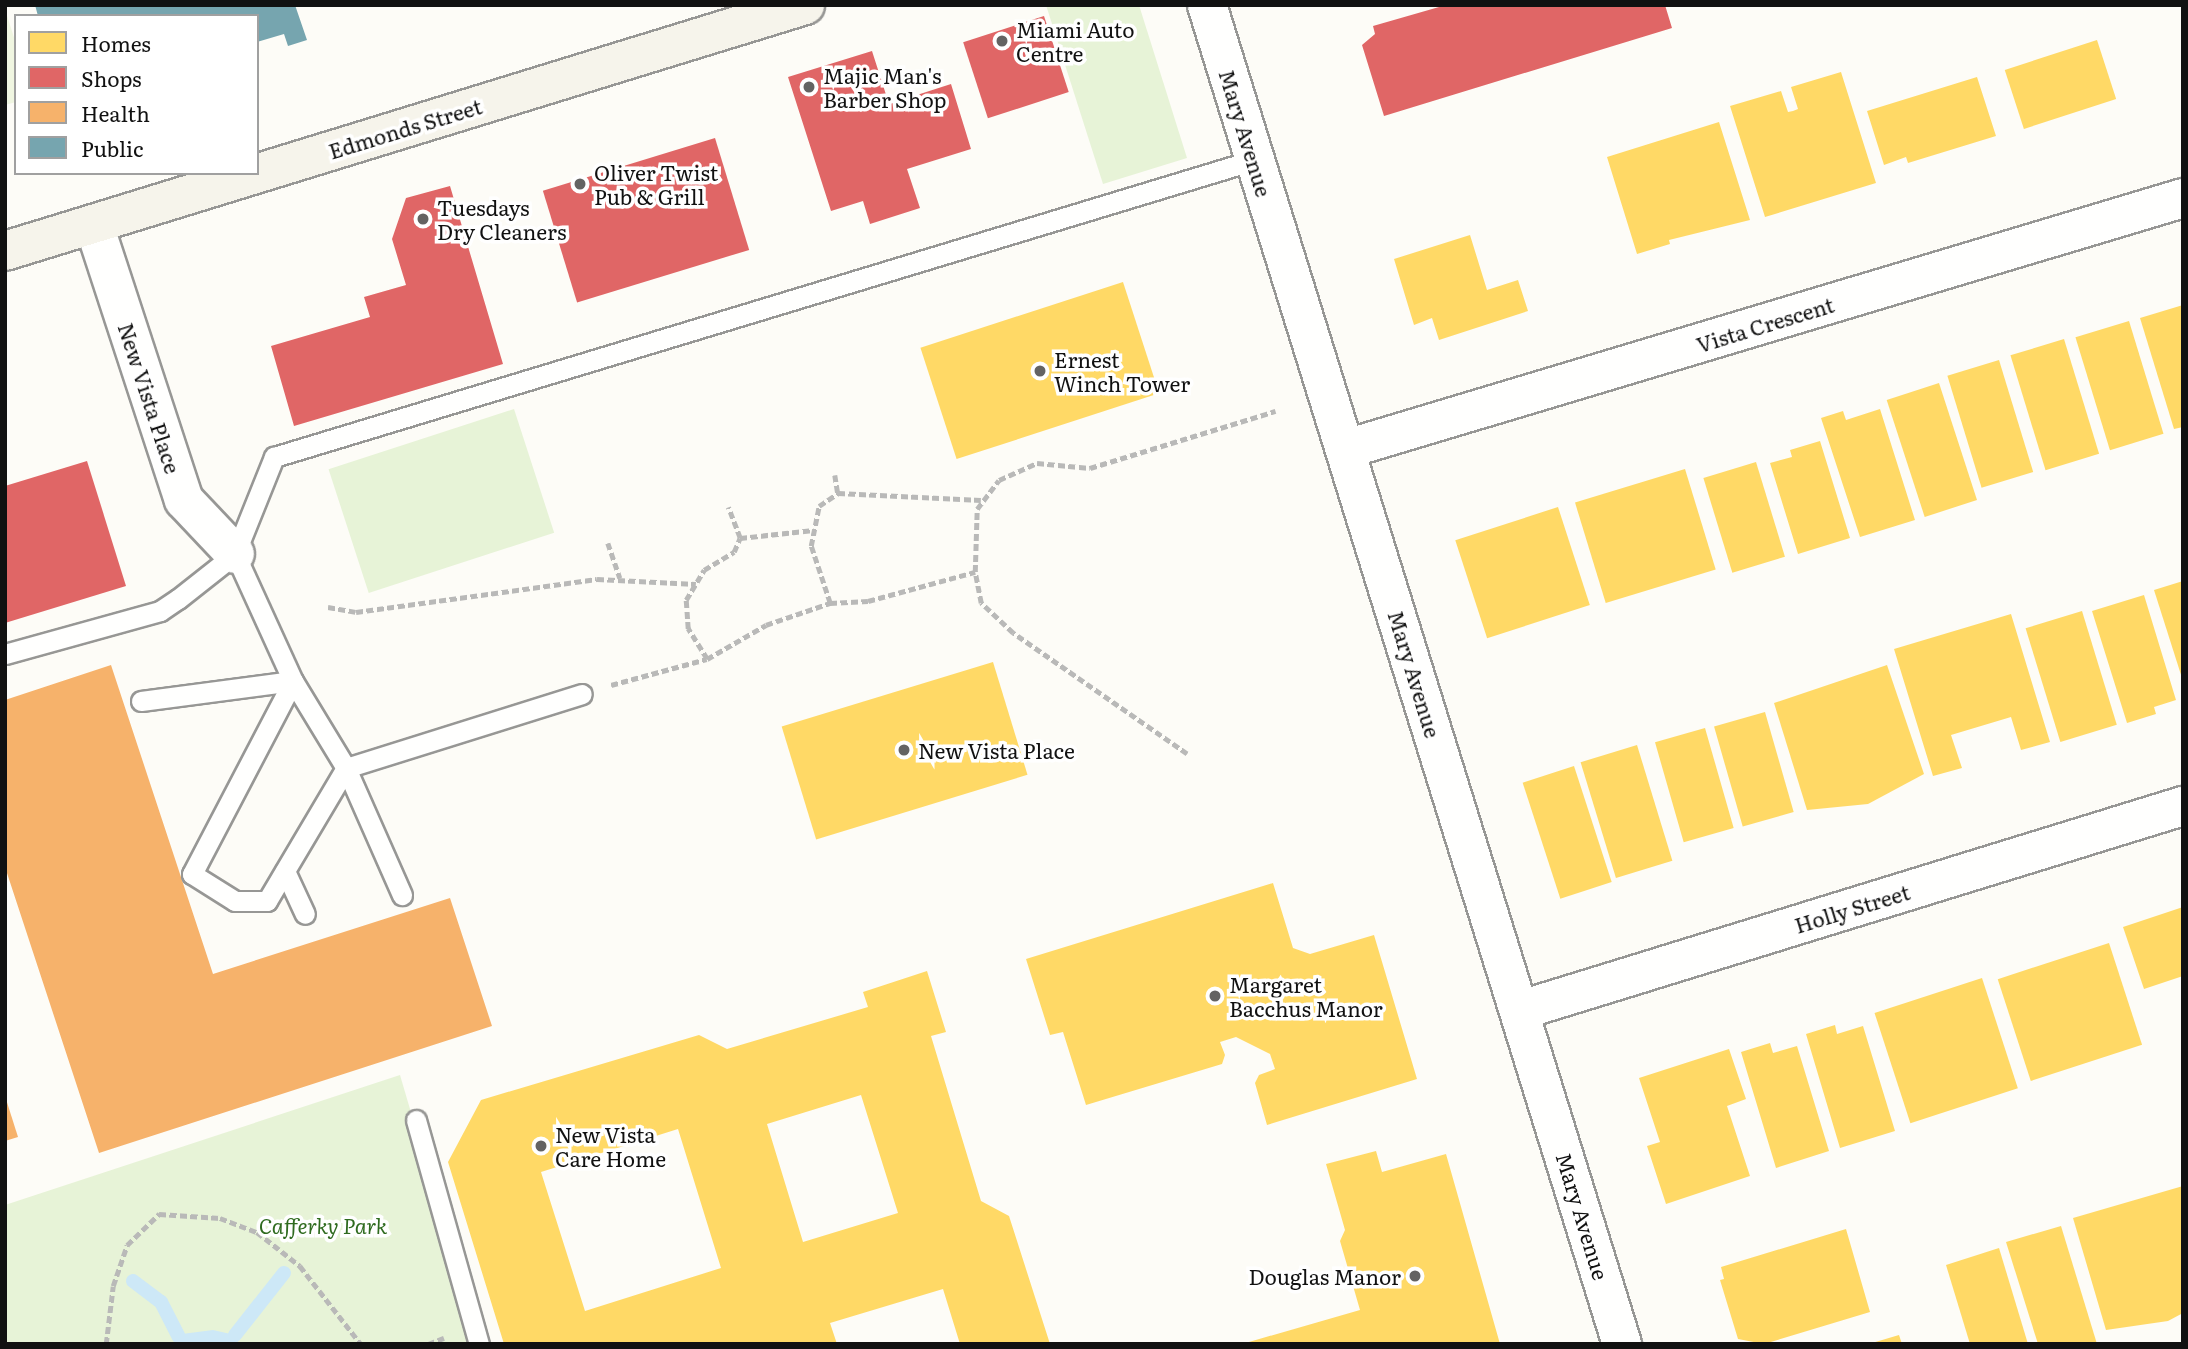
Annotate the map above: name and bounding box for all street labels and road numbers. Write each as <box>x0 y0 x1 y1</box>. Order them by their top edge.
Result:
street label: Mary Avenue <box>1215 66 1277 200</box>
street label: Edmonds Street <box>325 93 485 163</box>
street label: Vista Crescent <box>1693 291 1837 357</box>
street label: New Vista Place <box>114 320 186 476</box>
street label: Mary Avenue <box>1384 607 1446 741</box>
street label: Holly Street <box>1791 879 1913 937</box>
street label: Mary Avenue <box>1552 1149 1614 1283</box>

